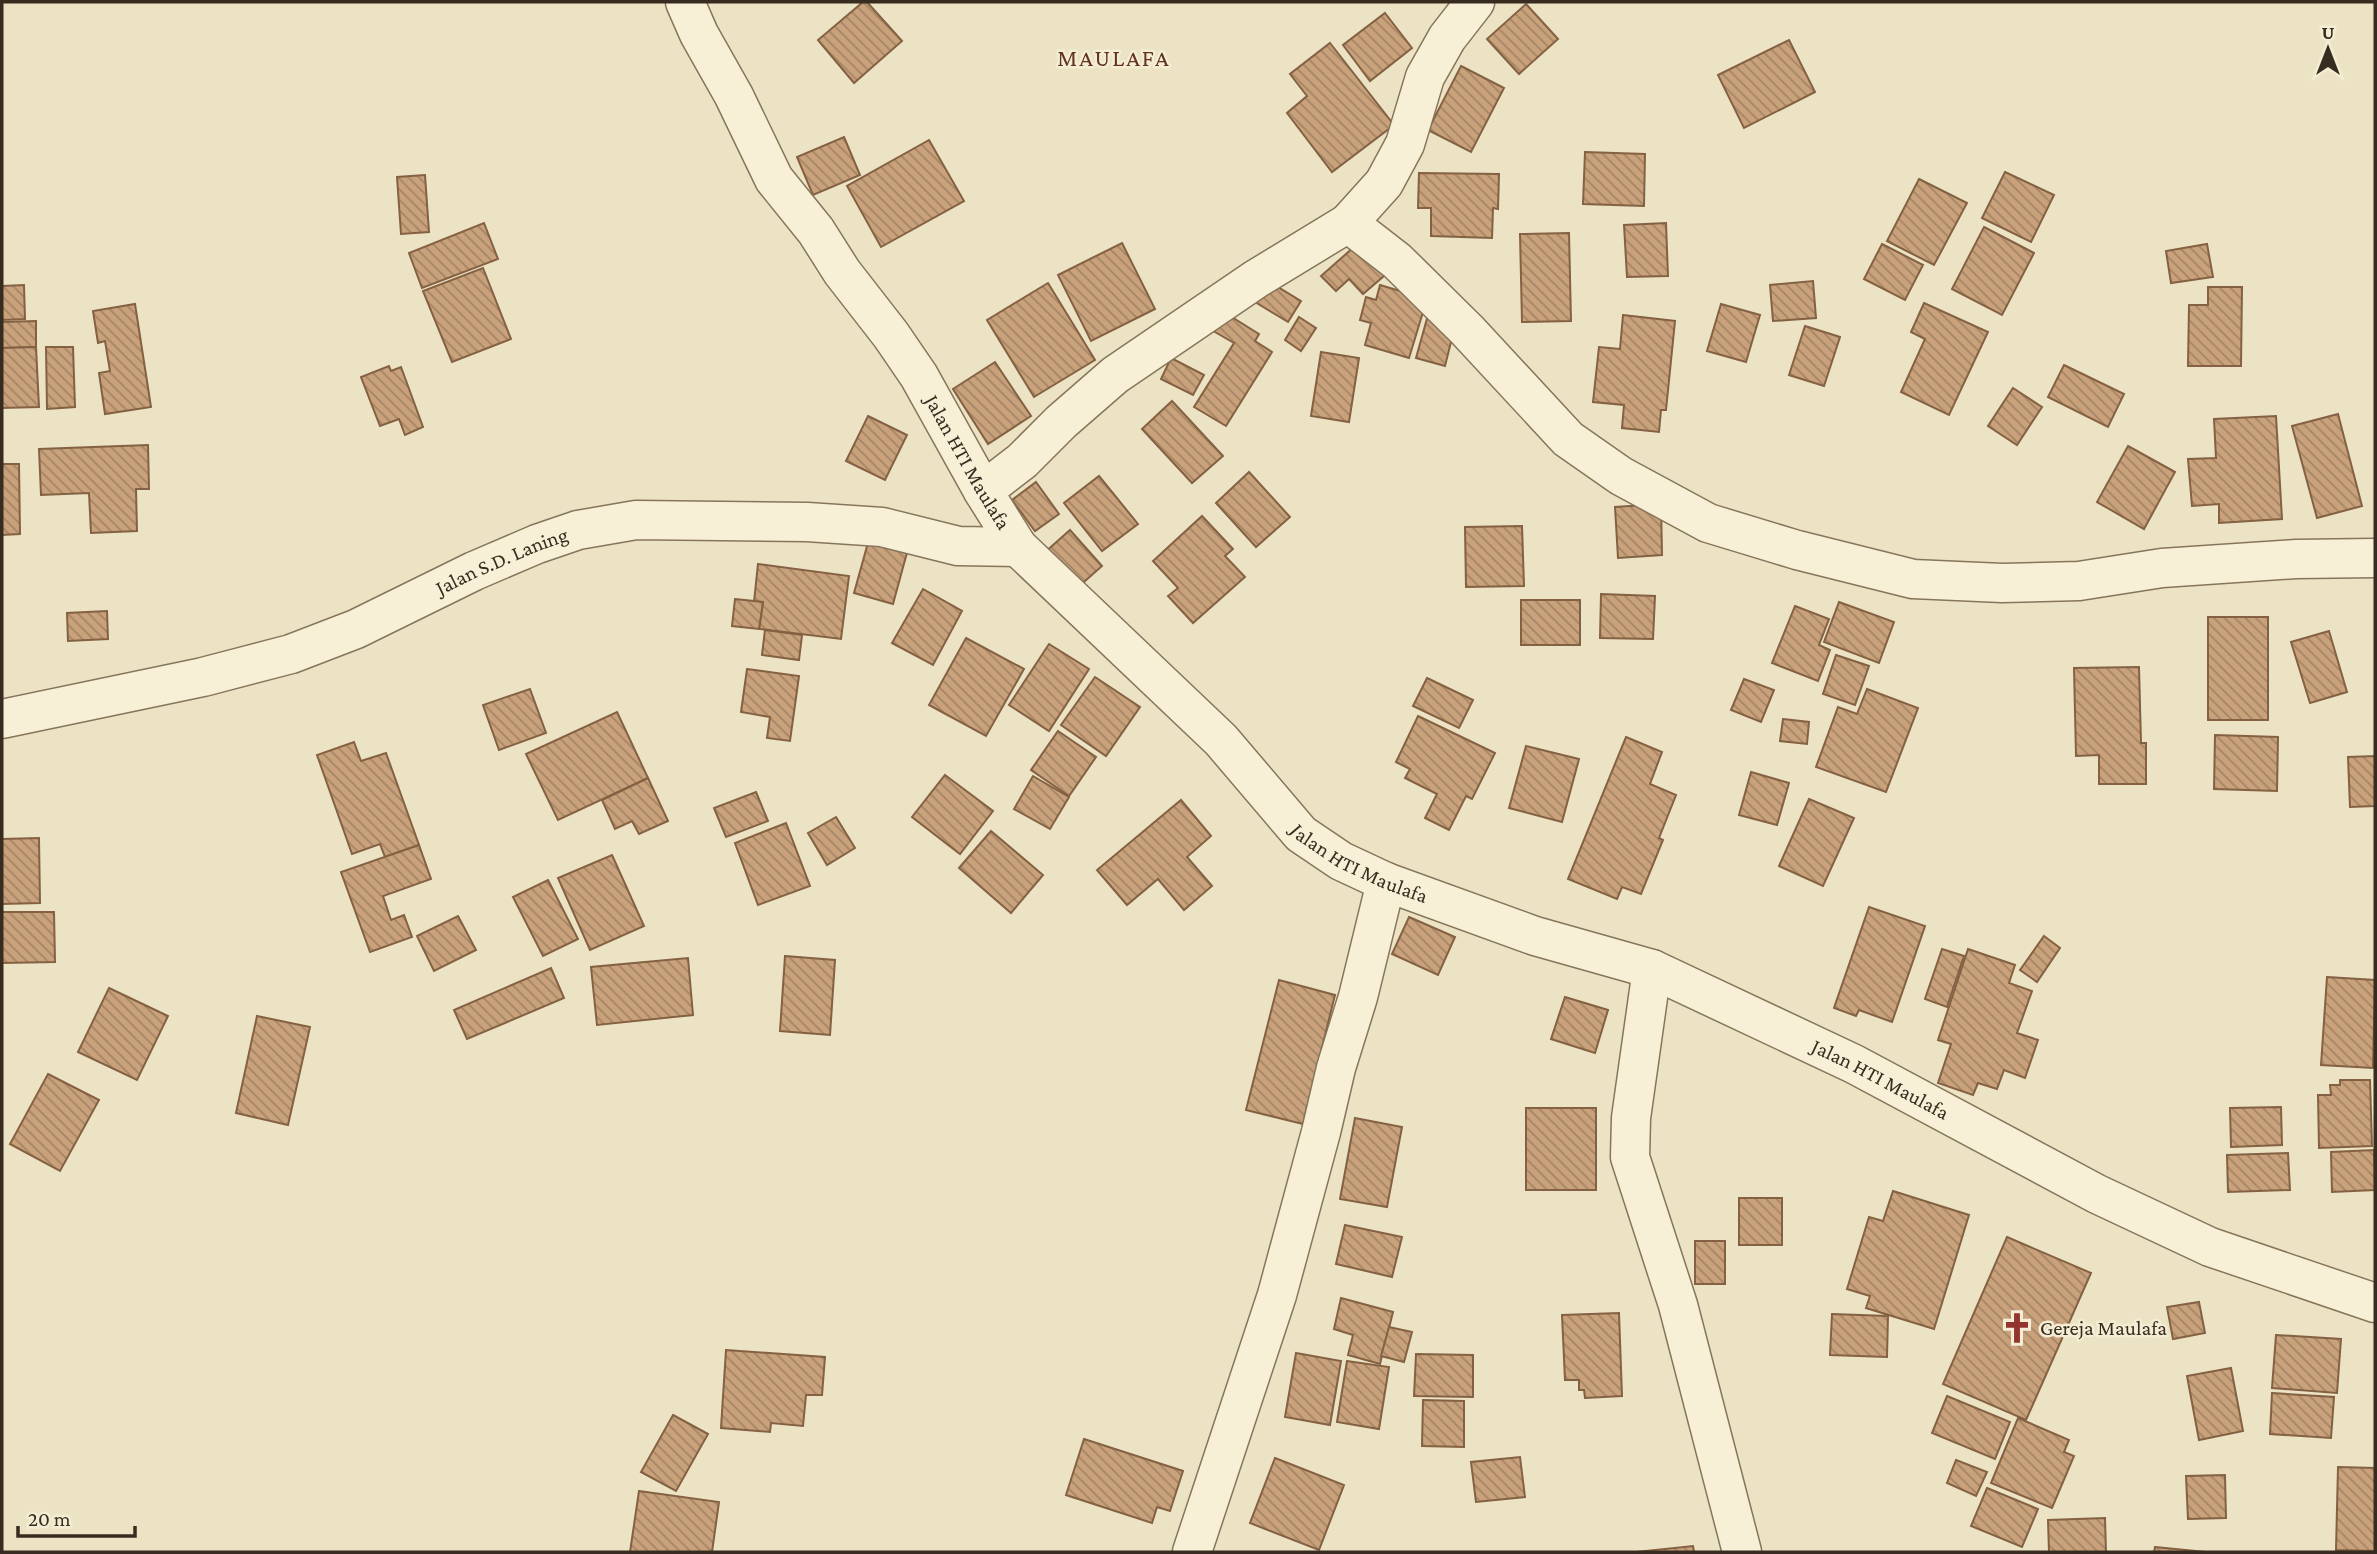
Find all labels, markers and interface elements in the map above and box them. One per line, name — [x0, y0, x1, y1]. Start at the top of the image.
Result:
north arrow — [2293, 14, 2363, 84]
text: U — [2321, 22, 2335, 43]
district label: MAULAFA — [1057, 44, 1171, 71]
street label: Jalan HTI Maulafa — [919, 389, 1016, 534]
street label: Jalan S.D. Laning — [430, 522, 571, 601]
street label: Jalan HTI Maulafa — [1284, 817, 1431, 908]
street label: Jalan HTI Maulafa — [1806, 1033, 1954, 1125]
church icon: Gereja Maulafa — [2000, 1311, 2034, 1345]
place label: Gereja Maulafa — [2040, 1316, 2167, 1340]
scale bar — [18, 1494, 135, 1538]
text: 20 m — [28, 1507, 71, 1531]

